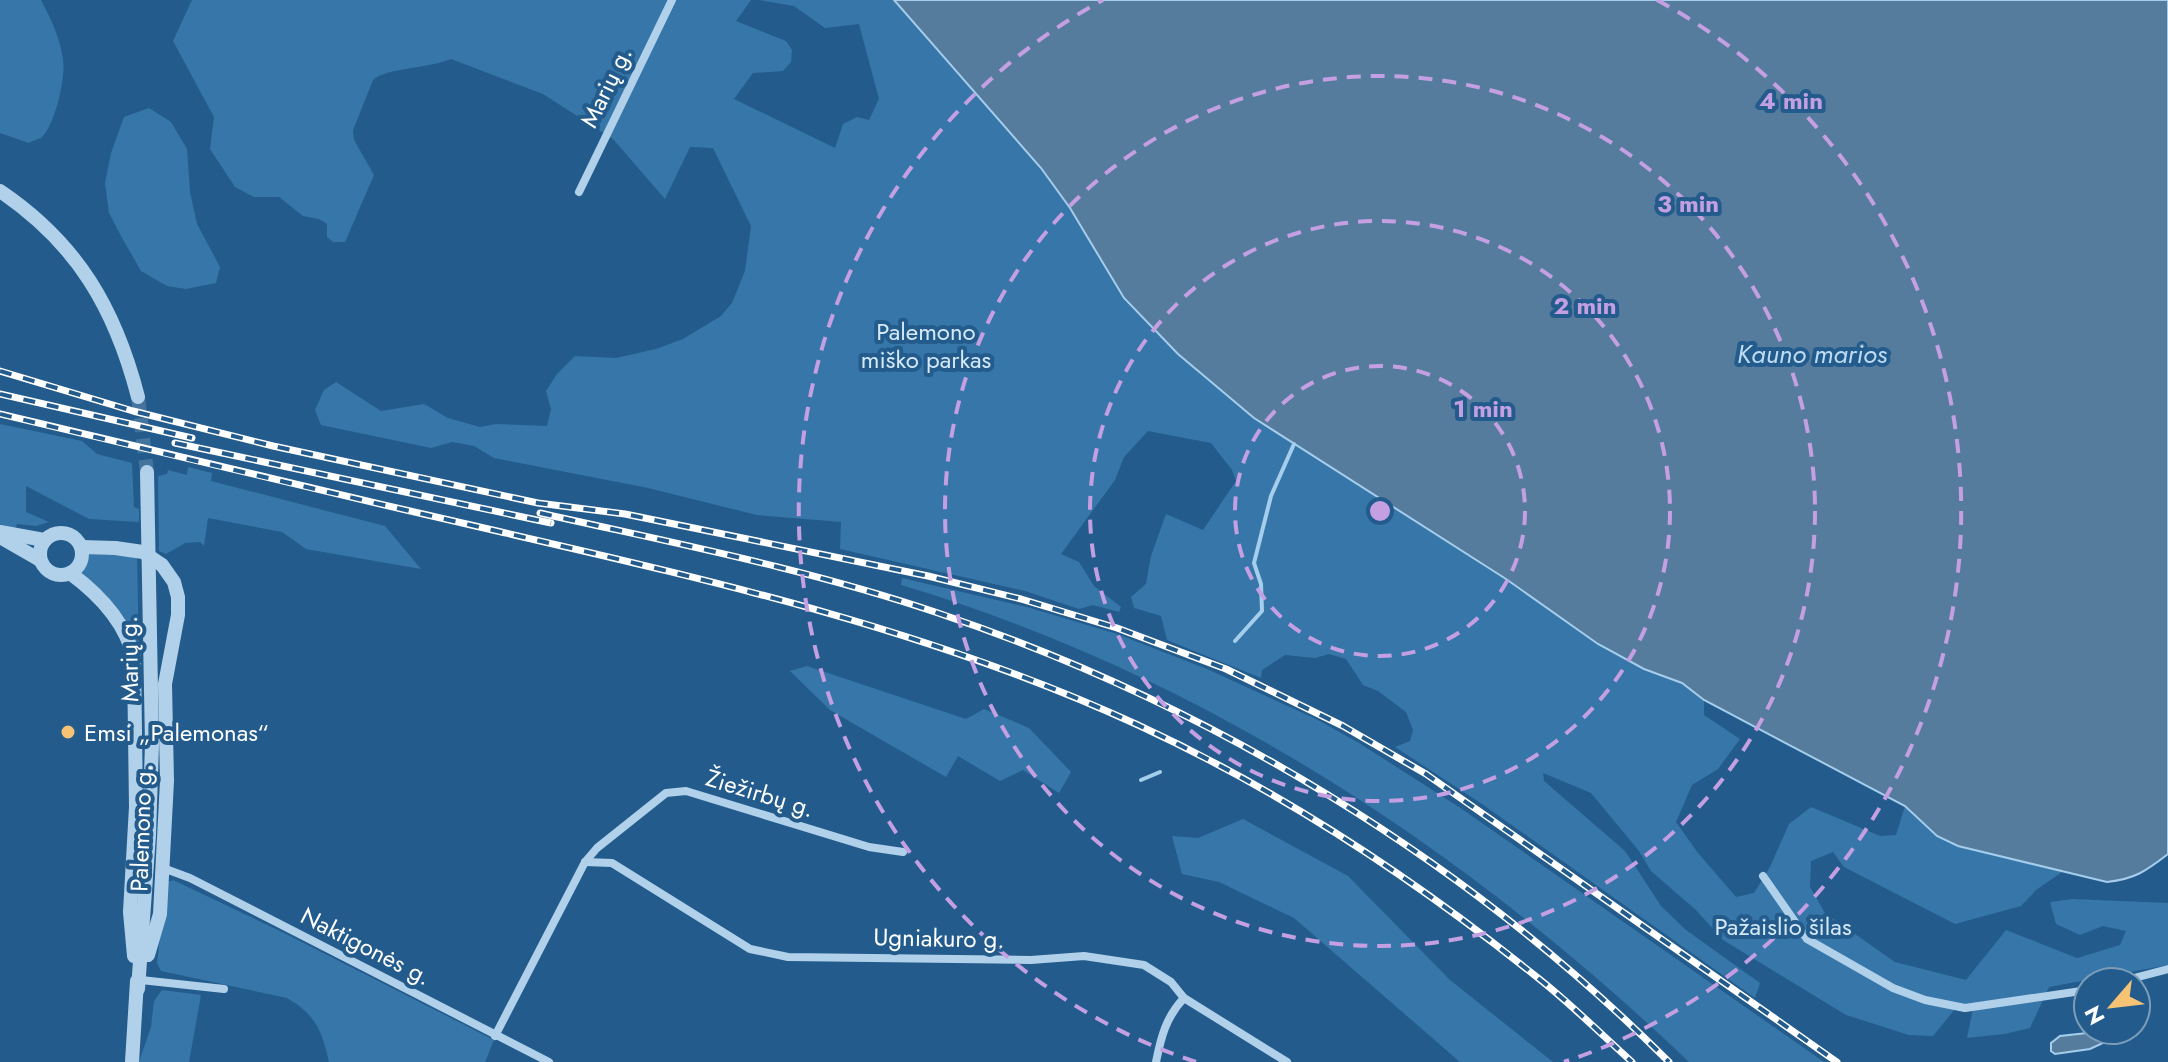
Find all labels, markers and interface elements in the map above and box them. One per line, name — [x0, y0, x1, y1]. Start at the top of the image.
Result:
street label: Marių g. — [571, 41, 641, 133]
text: 4 min — [1759, 83, 1823, 118]
text: 3 min — [1657, 186, 1719, 221]
text: 2 min — [1553, 288, 1617, 323]
park label: Palemono miško parkas — [861, 314, 991, 377]
water label: Kauno marios — [1737, 335, 1888, 373]
text: 1 min — [1453, 391, 1513, 426]
centre of rings — [1366, 497, 1394, 525]
street label: Marių g. — [111, 616, 147, 702]
place label: Emsi „Palemonas“ — [84, 715, 269, 750]
marker: Emsi „Palemonas“ — [59, 723, 77, 741]
street label: Žiežirbų g. — [702, 760, 818, 826]
street label: Palemono g. — [121, 764, 161, 892]
street label: Naktigonės g. — [295, 898, 437, 994]
park label: Pažaislio šilas — [1714, 909, 1852, 944]
street label: Ugniakuro g. — [873, 919, 1005, 957]
north arrow — [2072, 966, 2152, 1046]
text: N — [2076, 1000, 2113, 1031]

